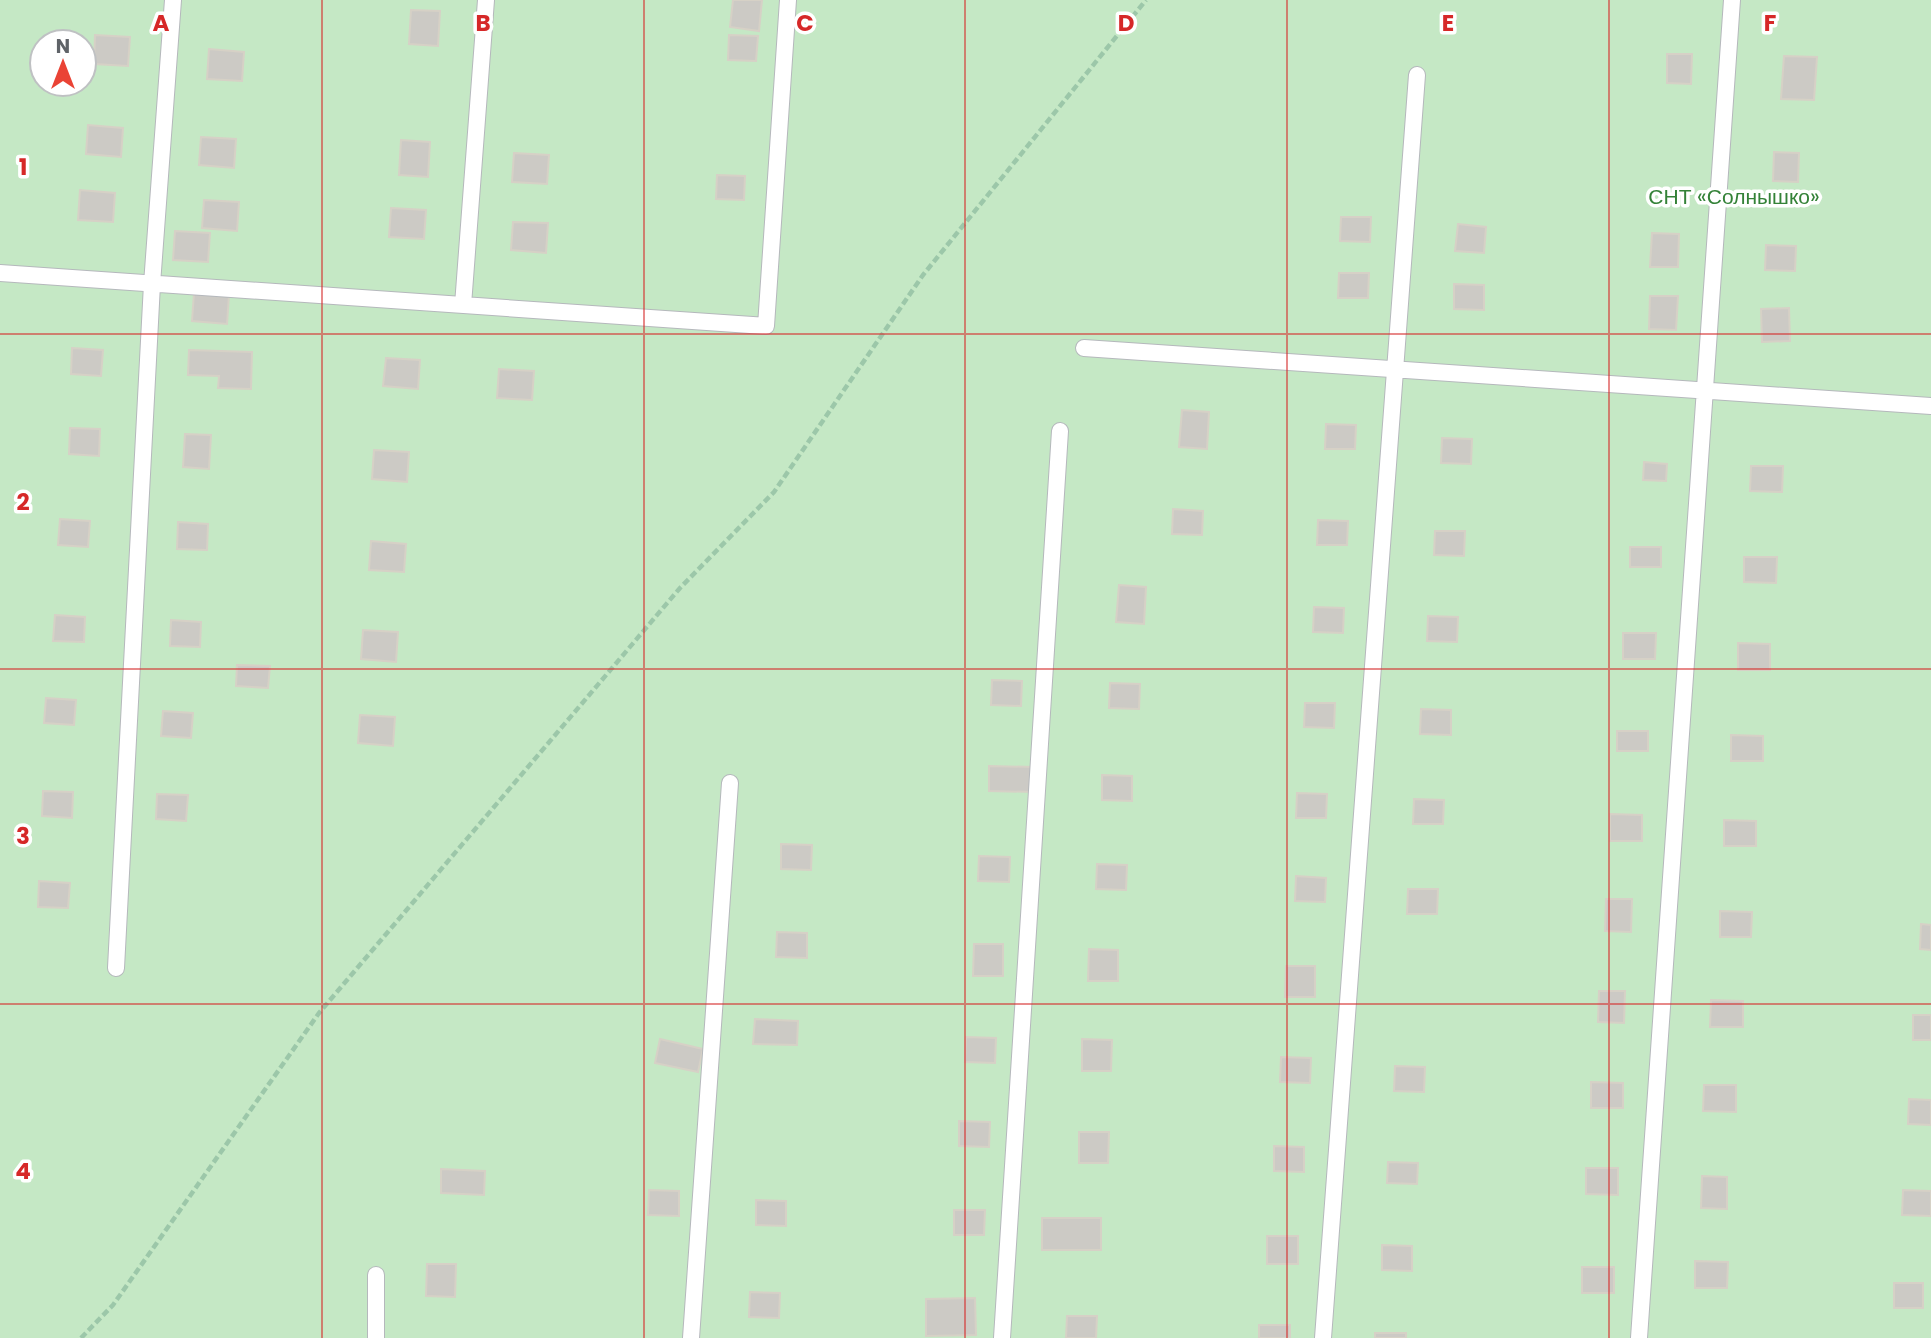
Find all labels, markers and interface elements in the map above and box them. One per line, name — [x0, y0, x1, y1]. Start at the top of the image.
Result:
text: A — [153, 7, 170, 39]
text: B — [475, 7, 491, 39]
text: C — [796, 7, 814, 39]
text: D — [1118, 7, 1134, 39]
text: E — [1442, 7, 1454, 39]
text: F — [1764, 7, 1776, 39]
north arrow — [28, 28, 98, 98]
text: N — [56, 33, 70, 60]
text: 1 — [19, 151, 27, 183]
park label: СНТ «Солнышко» — [1648, 182, 1820, 211]
text: 2 — [16, 486, 30, 518]
text: 3 — [16, 820, 30, 852]
text: 4 — [15, 1155, 31, 1187]

